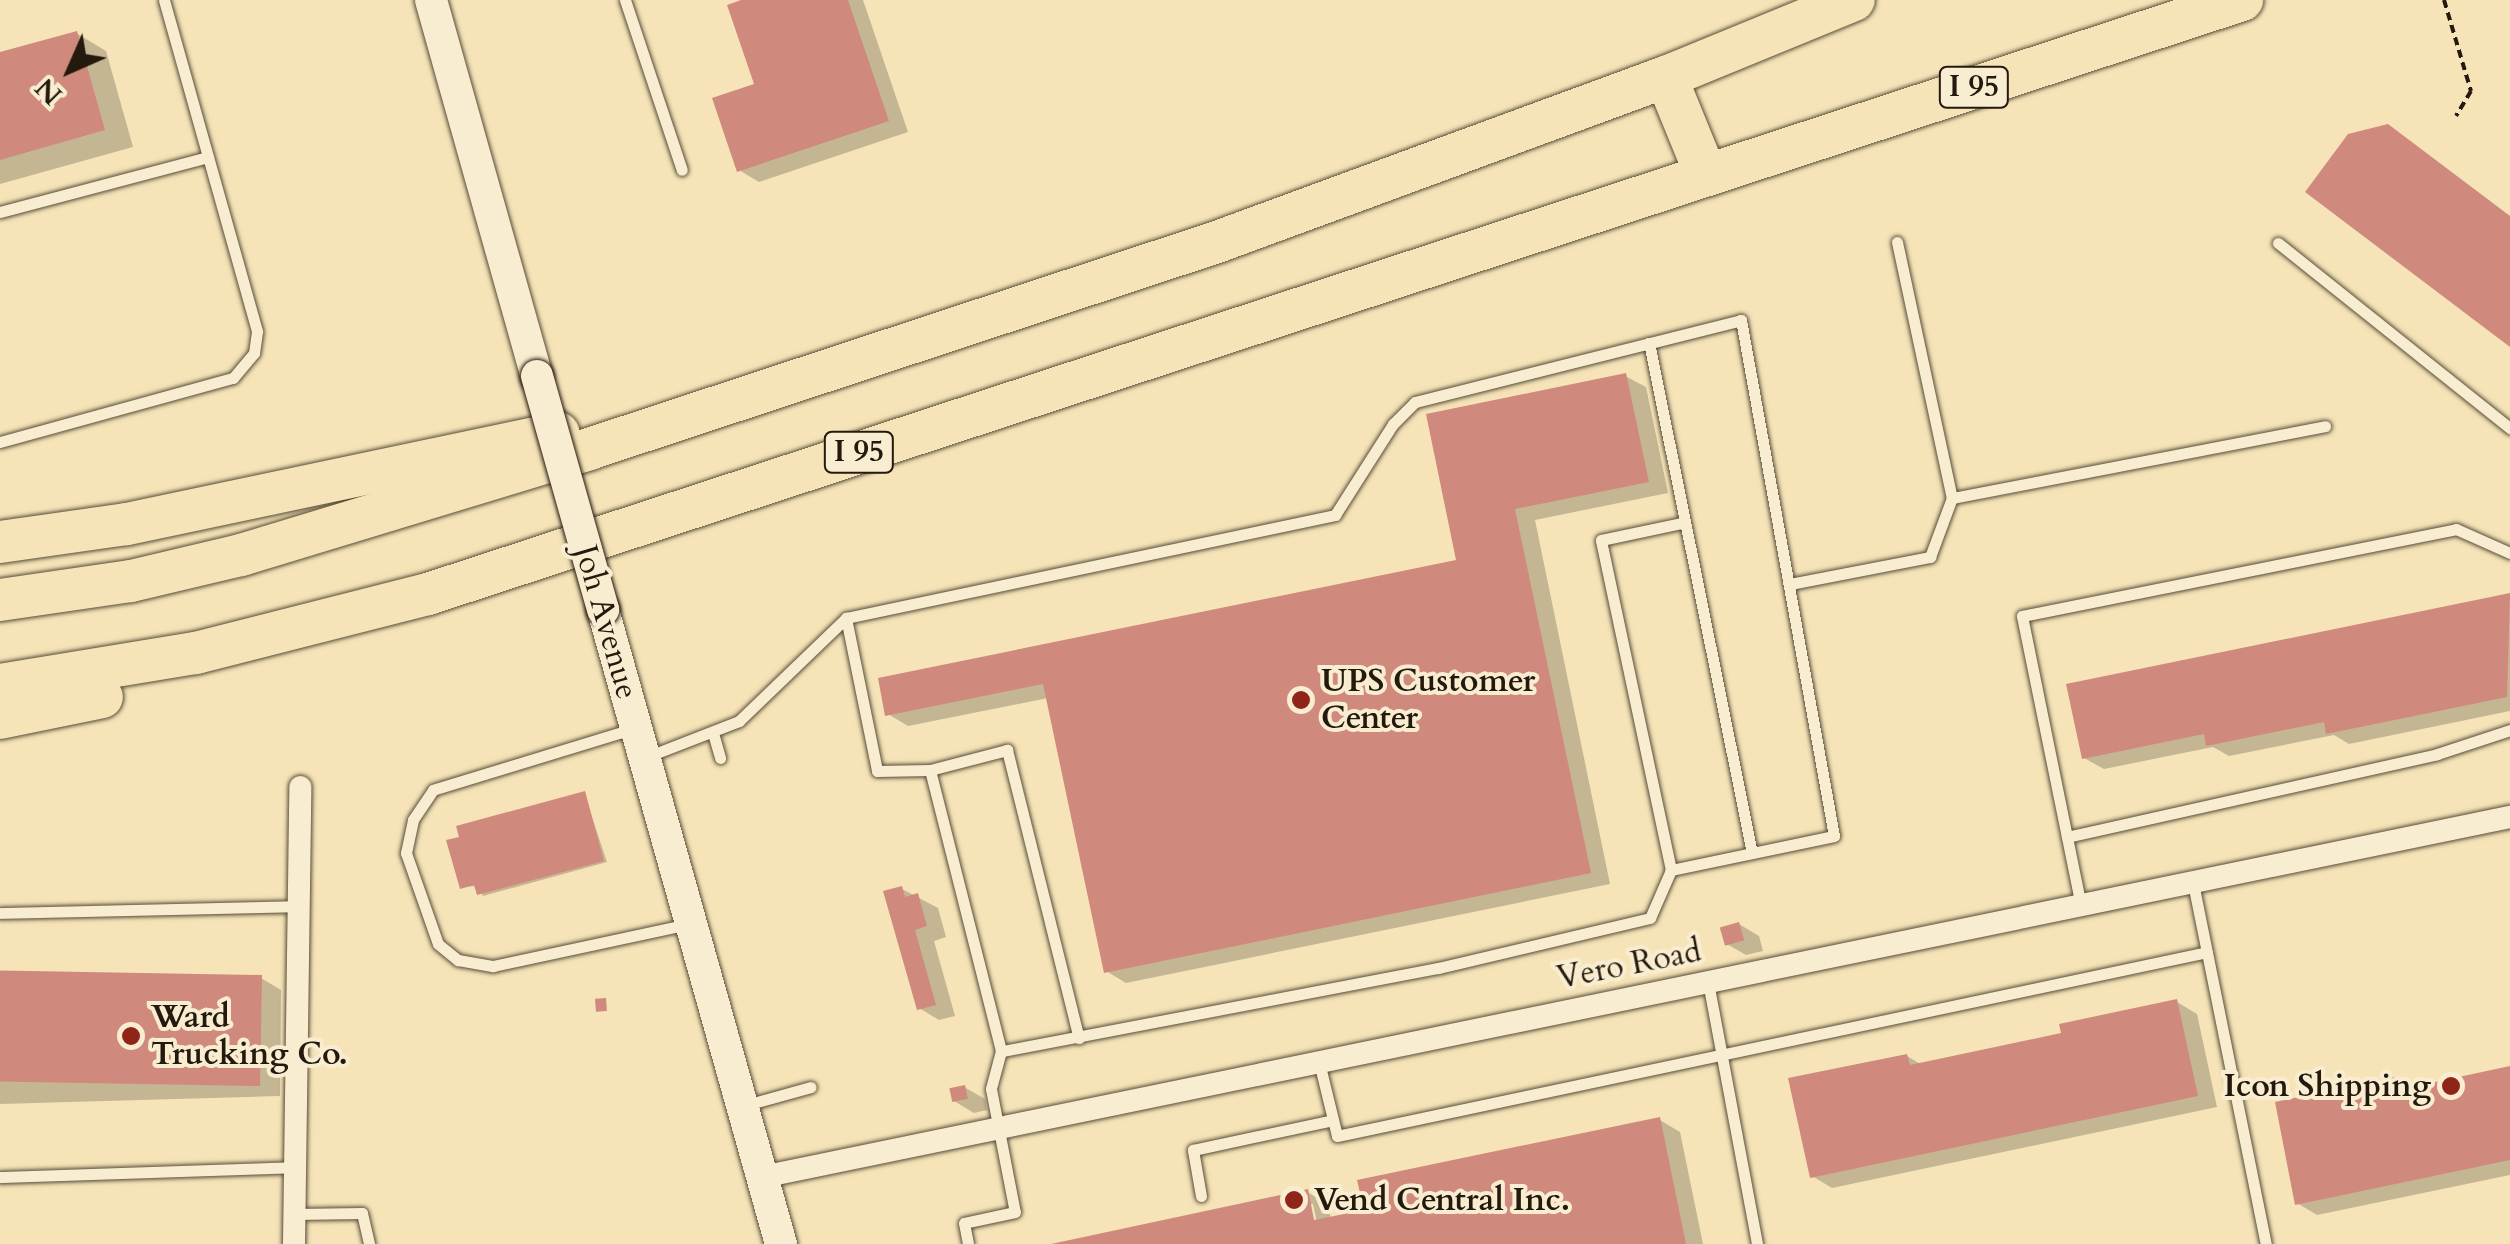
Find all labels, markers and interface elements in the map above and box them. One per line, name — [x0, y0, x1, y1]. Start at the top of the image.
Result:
north arrow — [20, 20, 120, 120]
road number: I 95 — [1936, 62, 2012, 112]
text: N — [27, 69, 71, 113]
road number: I 95 — [822, 427, 896, 477]
street label: Joh Avenue — [566, 541, 646, 703]
place label: UPS Customer Center — [1321, 663, 1535, 738]
marker: UPS Customer Center — [1290, 689, 1312, 711]
street label: Vero Road — [1554, 932, 1704, 998]
place label: Ward Trucking Co. — [151, 999, 348, 1074]
marker: Ward Trucking Co. — [120, 1025, 142, 1047]
place label: Icon Shipping — [2223, 1067, 2431, 1105]
marker: Icon Shipping — [2440, 1075, 2462, 1097]
place label: Vend Central Inc. — [1314, 1181, 1570, 1219]
marker: Vend Central Inc. — [1283, 1189, 1305, 1211]

